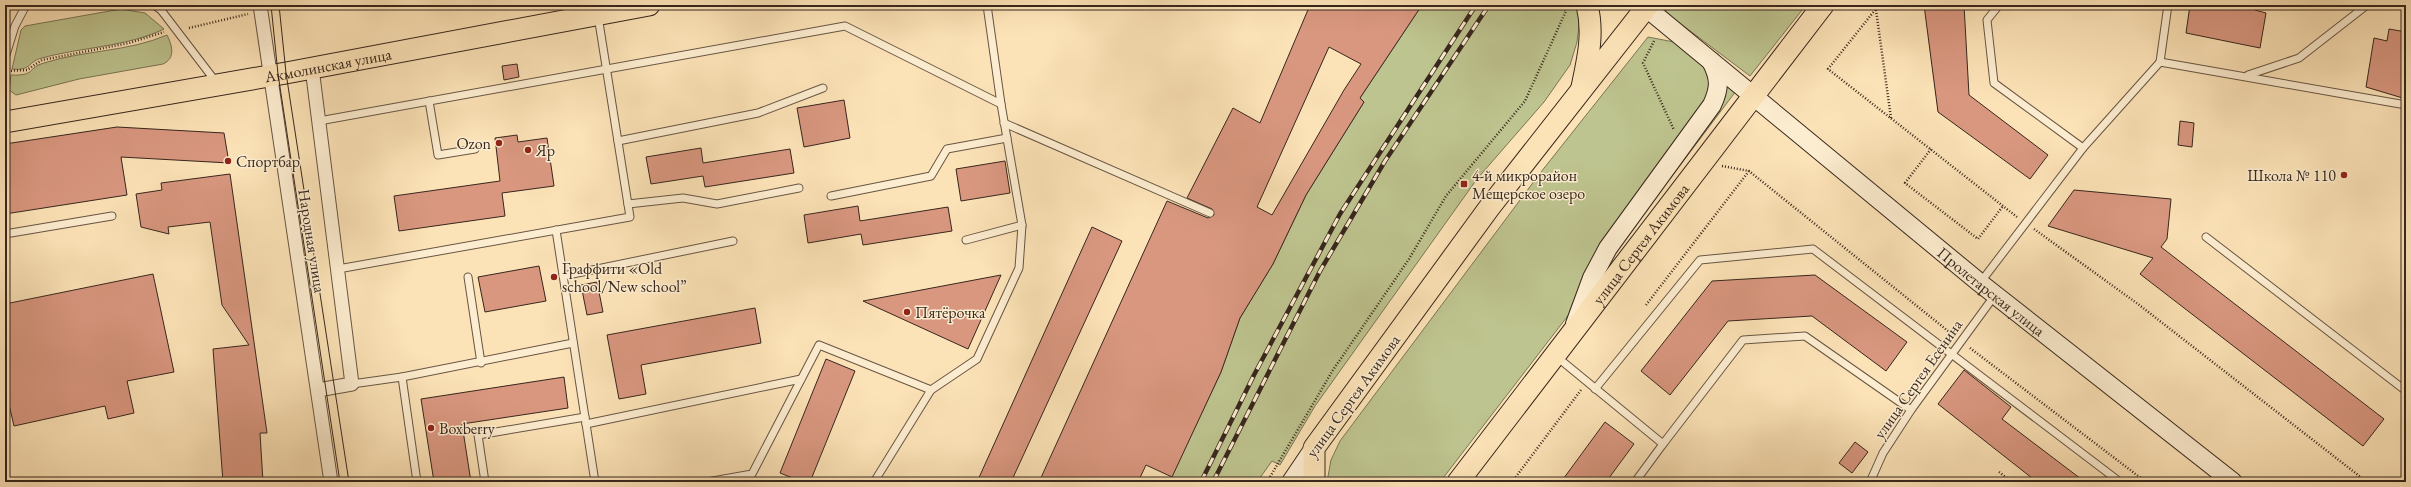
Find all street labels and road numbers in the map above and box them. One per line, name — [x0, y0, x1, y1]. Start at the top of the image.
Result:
street label: Акмолинская улица — [262, 43, 394, 87]
street label: улица Сергея Акимова — [1587, 178, 1694, 309]
street label: Народная улица — [293, 188, 331, 295]
street label: Пролетарская улица — [1933, 242, 2050, 341]
street label: улица Сергея Есенина — [1869, 315, 1967, 443]
street label: улица Сергея Акимова — [1301, 330, 1405, 462]

